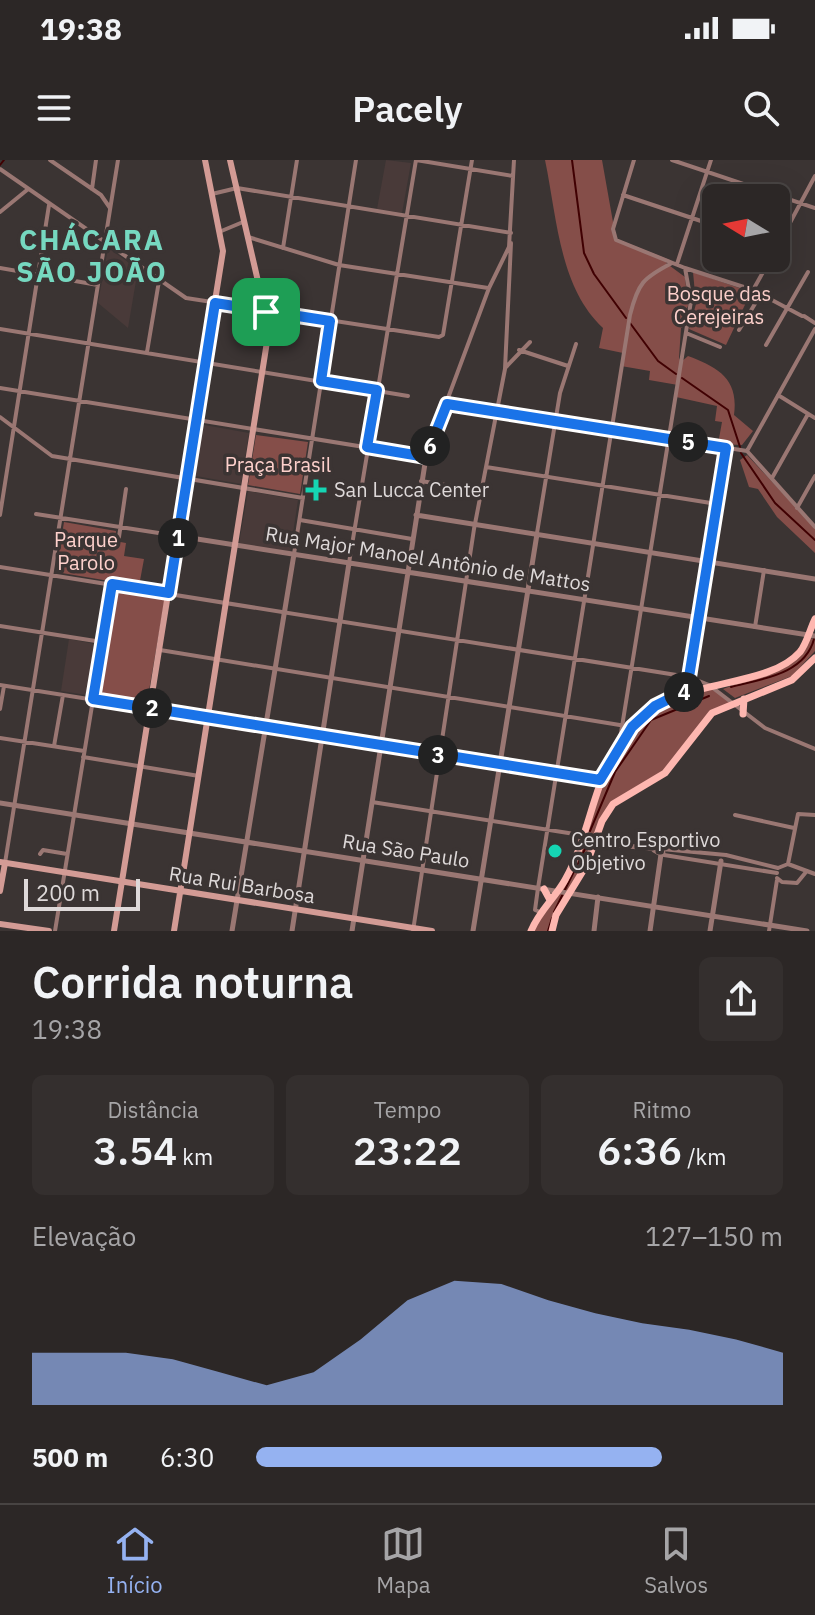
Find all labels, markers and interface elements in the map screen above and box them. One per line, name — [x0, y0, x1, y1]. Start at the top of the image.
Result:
text: 19:38 — [40, 9, 122, 48]
text: Pacely — [352, 85, 463, 132]
icon: menu — [32, 86, 76, 130]
icon: search — [739, 86, 783, 130]
north arrow — [702, 184, 790, 272]
map controls — [702, 184, 790, 272]
district label: CHÁCARA SÃO JOÃO — [16, 221, 168, 290]
pin — [232, 278, 300, 346]
park label: Bosque das Cerejeiras — [667, 280, 771, 330]
icon: arrive — [244, 290, 288, 334]
pin: 5 — [668, 422, 708, 462]
pin: 6 — [410, 426, 450, 466]
text: 5 — [681, 427, 695, 456]
text: 6 — [423, 431, 437, 460]
park label: Praça Brasil — [225, 451, 331, 478]
place label: San Lucca Center — [334, 476, 489, 503]
marker: San Lucca Center — [305, 479, 327, 501]
pin: 1 — [158, 518, 198, 558]
street label: Rua Major Manoel Antônio de Mattos — [264, 519, 593, 598]
text: 1 — [171, 523, 185, 552]
park label: Parque Parolo — [54, 526, 118, 576]
pin: 4 — [664, 672, 704, 712]
text: 4 — [677, 677, 691, 706]
pin: 2 — [132, 688, 172, 728]
text: 2 — [145, 693, 159, 722]
pin: 3 — [418, 735, 458, 775]
text: 3 — [431, 740, 445, 769]
place label: Centro Esportivo Objetivo — [571, 826, 720, 876]
street label: Rua São Paulo — [341, 827, 472, 874]
marker: Centro Esportivo Objetivo — [546, 842, 564, 860]
street label: Rua Rui Barbosa — [167, 860, 317, 909]
scale bar — [24, 875, 140, 911]
text: 200 m — [36, 878, 100, 907]
text: Corrida noturna — [32, 953, 354, 1010]
button: share — [699, 957, 783, 1041]
text: 19:38 — [32, 1012, 102, 1046]
text: Distância — [108, 1095, 199, 1124]
text: Tempo — [374, 1095, 441, 1124]
text: Ritmo — [632, 1095, 691, 1124]
text: 3.54 — [93, 1124, 177, 1176]
text: 23:22 — [353, 1124, 462, 1176]
text: 6:36 — [597, 1124, 682, 1176]
text: km — [177, 1142, 213, 1171]
text: /km — [682, 1142, 726, 1171]
text: Elevação — [32, 1219, 136, 1253]
text: 127–150 m — [645, 1219, 783, 1253]
text: 500 m — [32, 1440, 108, 1474]
text: 6:30 — [160, 1440, 214, 1474]
tab: Início — [107, 1522, 163, 1599]
tab: Mapa — [376, 1522, 430, 1599]
tab: Salvos — [644, 1522, 708, 1599]

